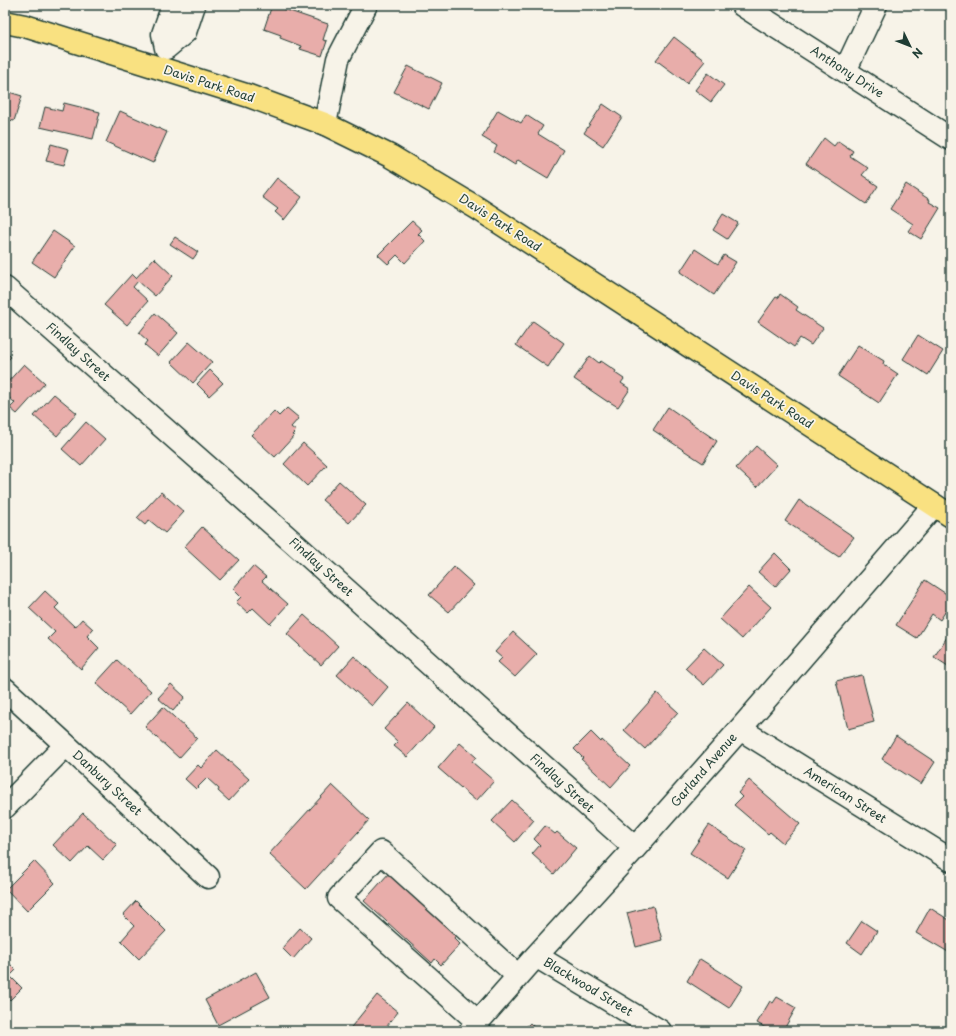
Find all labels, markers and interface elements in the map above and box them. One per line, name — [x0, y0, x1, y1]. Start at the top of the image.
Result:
north arrow — [890, 26, 930, 66]
street label: Anthony Drive — [807, 41, 888, 102]
text: N — [908, 44, 927, 62]
street label: Davis Park Road — [161, 60, 257, 106]
street label: Davis Park Road — [456, 189, 545, 256]
street label: Findlay Street — [43, 317, 115, 385]
street label: Davis Park Road — [728, 366, 817, 433]
street label: Findlay Street — [286, 532, 358, 600]
street label: Garland Avenue — [666, 728, 741, 810]
street label: Danbury Street — [69, 745, 147, 819]
street label: Findlay Street — [527, 748, 599, 816]
street label: American Street — [801, 762, 891, 827]
street label: Blackwood Street — [540, 952, 637, 1020]

